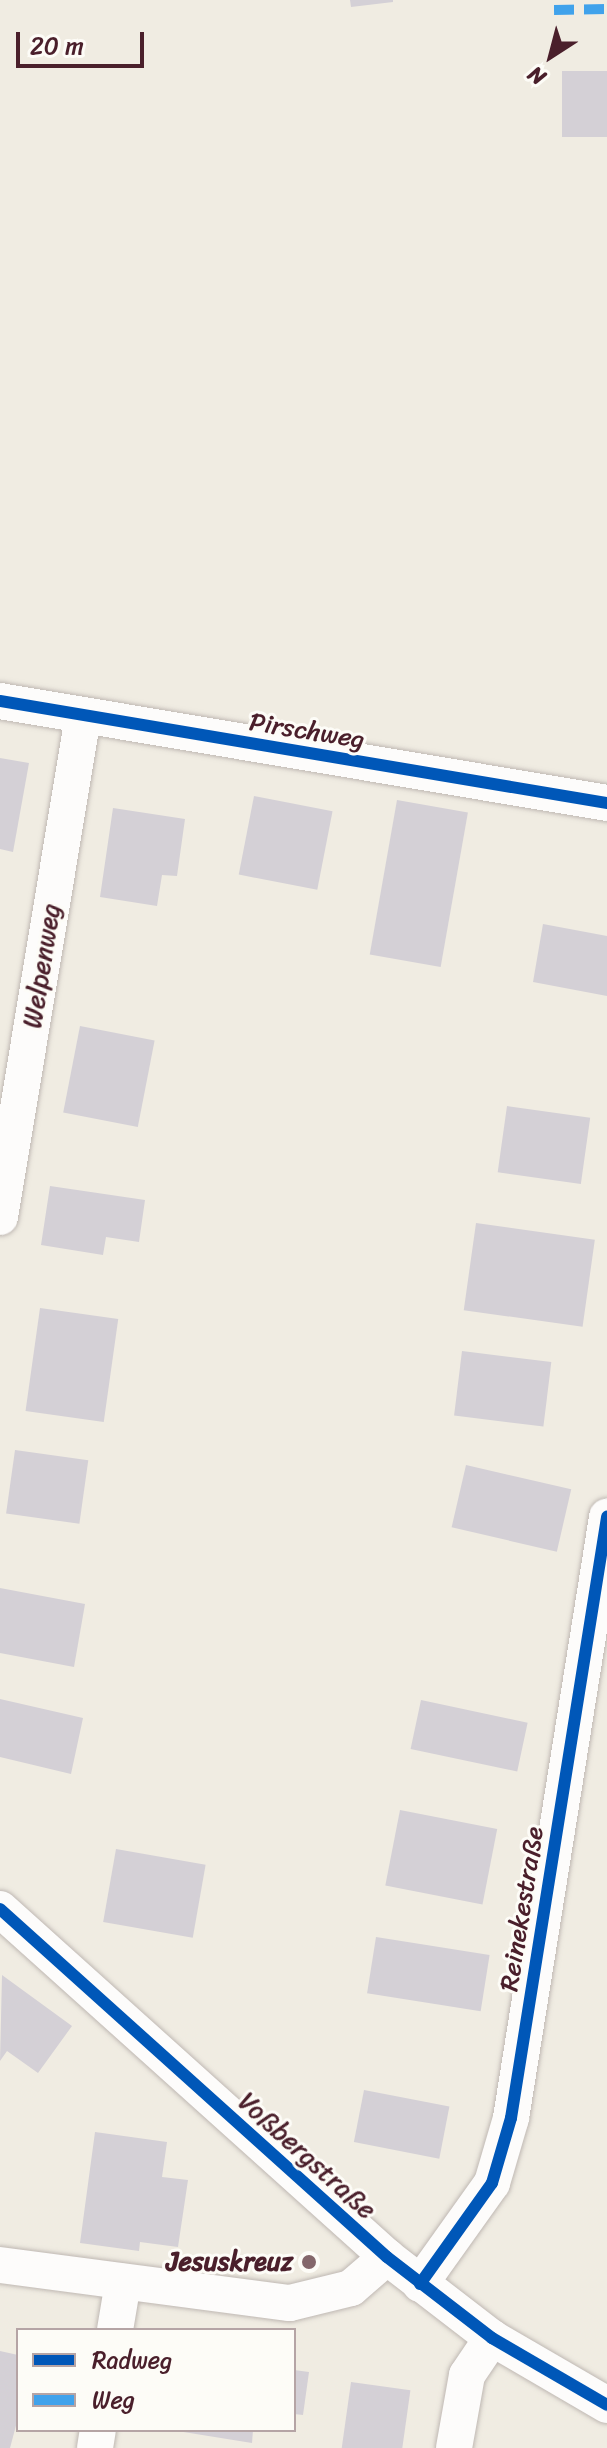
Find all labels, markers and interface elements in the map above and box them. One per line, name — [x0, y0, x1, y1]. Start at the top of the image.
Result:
scale bar — [20, 16, 148, 66]
north arrow — [511, 16, 591, 96]
text: 20 m — [30, 25, 84, 67]
text: N — [519, 56, 554, 96]
street label: Pirschweg — [247, 706, 367, 756]
street label: Welpenweg — [17, 902, 67, 1030]
street label: Reinekestraße — [494, 1824, 550, 1994]
street label: Voßbergstraße — [232, 2086, 382, 2226]
place label: Jesuskreuz — [166, 2246, 293, 2278]
marker: Jesuskreuz — [300, 2253, 318, 2271]
legend — [16, 2328, 296, 2432]
text: Radweg — [92, 2339, 172, 2381]
text: Weg — [92, 2379, 135, 2421]

